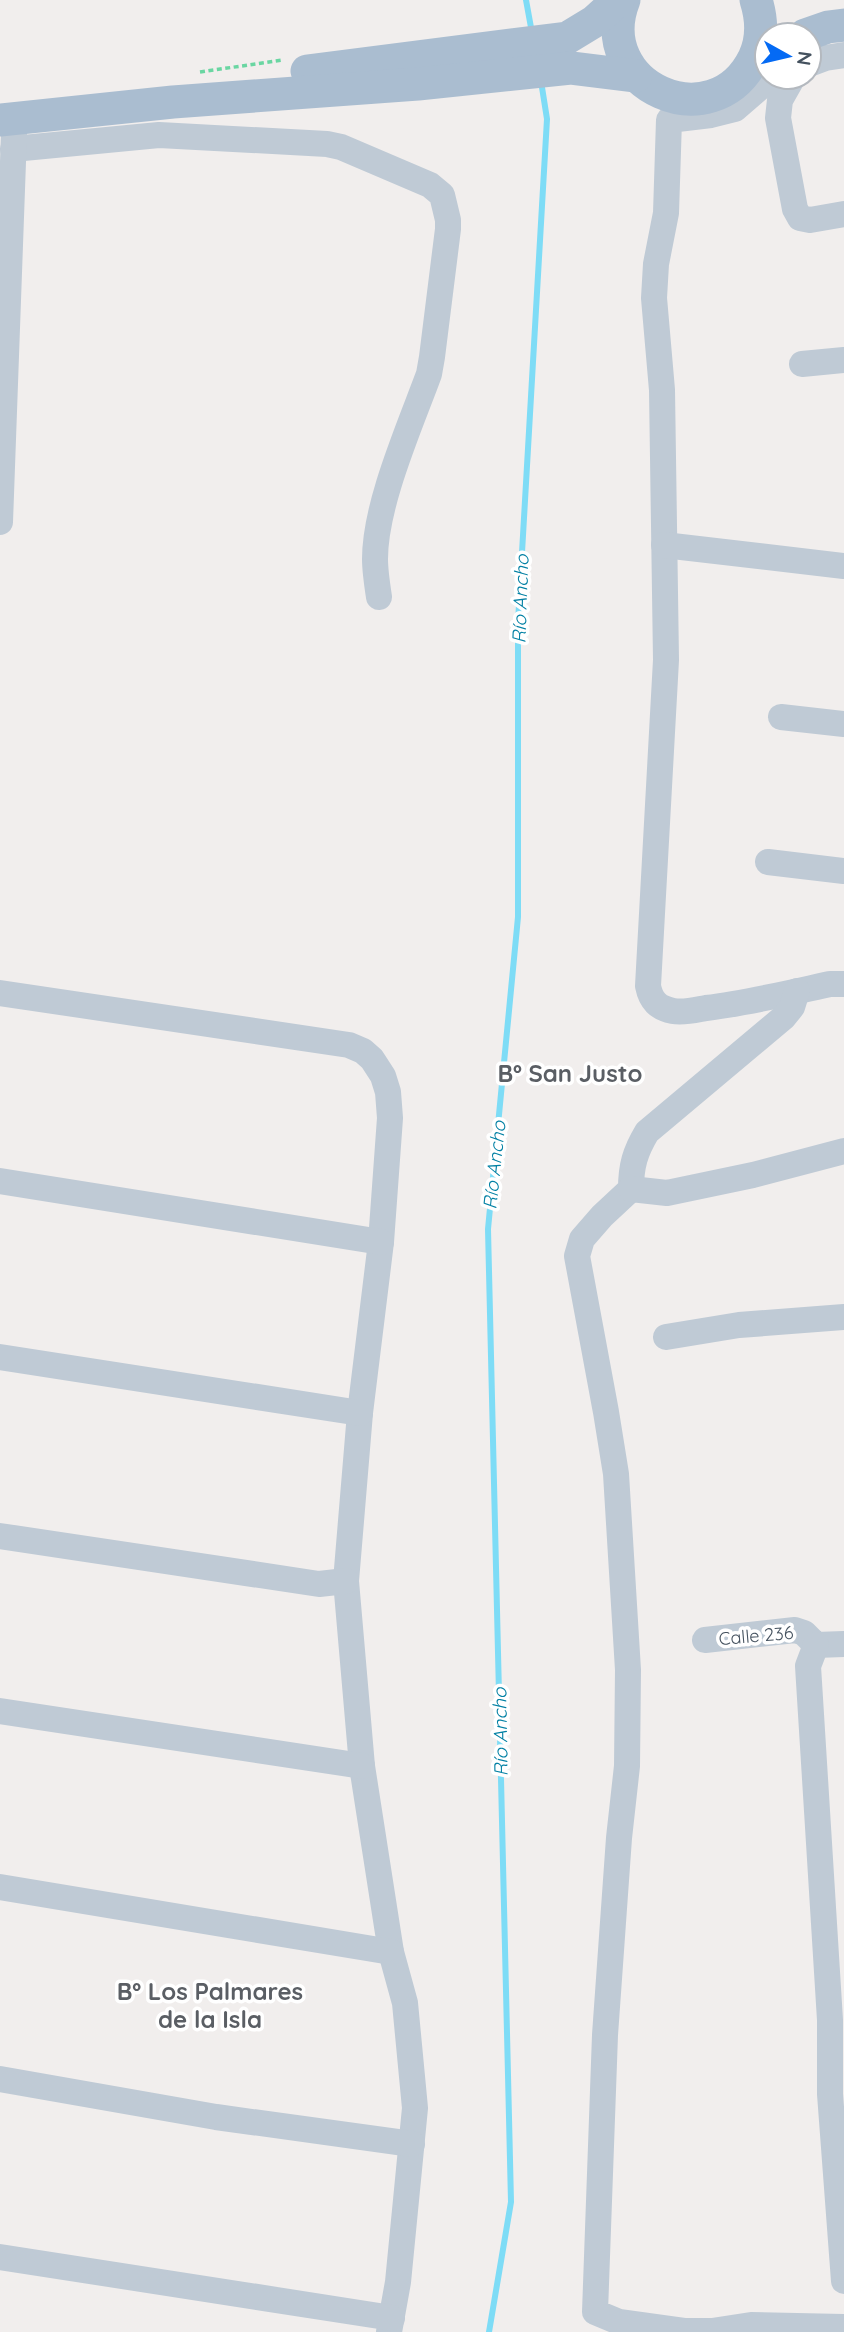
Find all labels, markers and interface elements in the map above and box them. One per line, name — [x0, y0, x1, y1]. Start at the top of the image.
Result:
north arrow — [753, 21, 823, 91]
text: N — [792, 50, 818, 67]
water label: Río Ancho — [506, 553, 534, 644]
district label: Bº San Justo — [498, 1058, 642, 1088]
water label: Río Ancho — [477, 1118, 511, 1210]
street label: Calle 236 — [718, 1621, 795, 1650]
water label: Río Ancho — [487, 1686, 513, 1777]
district label: Bº Los Palmares de la Isla — [117, 1976, 303, 2034]

